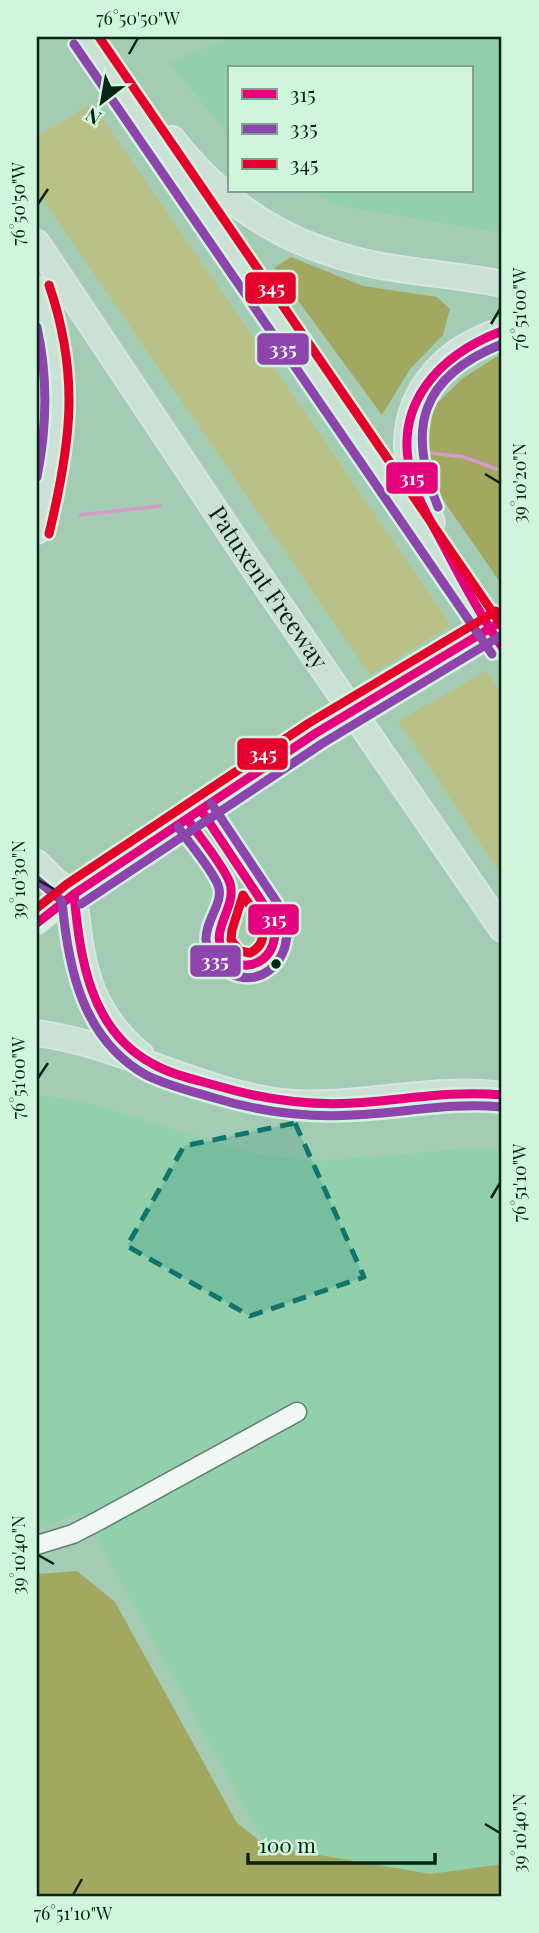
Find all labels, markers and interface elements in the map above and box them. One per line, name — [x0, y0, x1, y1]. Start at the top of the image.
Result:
text: 76°50'50"W — [96, 6, 180, 30]
north arrow — [66, 66, 136, 136]
legend — [228, 66, 472, 192]
text: 315 — [290, 79, 316, 107]
text: N — [80, 103, 105, 132]
text: 335 — [290, 113, 318, 141]
text: 345 — [290, 149, 319, 177]
text: 76°50'50"W — [6, 162, 30, 246]
text: 76°51'00"W — [507, 267, 531, 350]
line badge: 345 — [244, 271, 297, 305]
text: 345 — [257, 274, 285, 300]
line badge: 335 — [256, 332, 310, 366]
text: 335 — [269, 335, 297, 361]
text: 39°10'20"N — [507, 442, 531, 523]
line badge: 315 — [385, 461, 439, 495]
text: 315 — [399, 464, 425, 490]
street label: Patuxent Freeway — [203, 499, 337, 675]
line badge: 345 — [236, 737, 289, 771]
text: 345 — [249, 740, 277, 766]
text: 39°10'30"N — [6, 840, 30, 920]
line badge: 315 — [247, 903, 300, 936]
text: 315 — [261, 905, 287, 931]
line badge: 335 — [189, 944, 242, 978]
text: 335 — [201, 947, 229, 973]
unlabelled marker — [269, 957, 283, 971]
text: 76°51'00"W — [6, 1036, 30, 1119]
text: 76°51'10"W — [507, 1143, 531, 1222]
text: 39°10'40"N — [6, 1515, 30, 1595]
text: 39°10'40"N — [507, 1793, 531, 1873]
scale bar — [248, 1821, 436, 1865]
text: 100 m — [259, 1830, 316, 1858]
text: 76°51'10"W — [34, 1901, 113, 1925]

